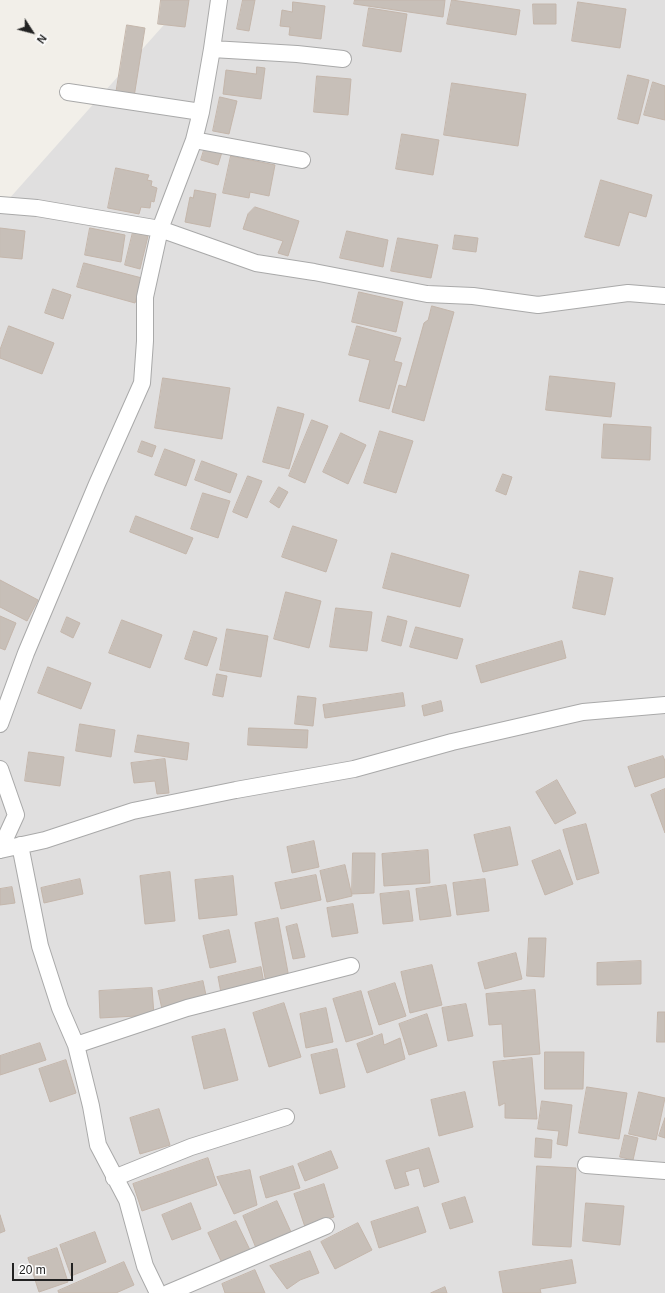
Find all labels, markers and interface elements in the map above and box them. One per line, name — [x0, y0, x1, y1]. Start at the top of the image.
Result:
north arrow — [12, 12, 52, 52]
text: N — [35, 32, 49, 46]
scale bar — [14, 1255, 75, 1281]
text: 20 m — [19, 1263, 46, 1277]

